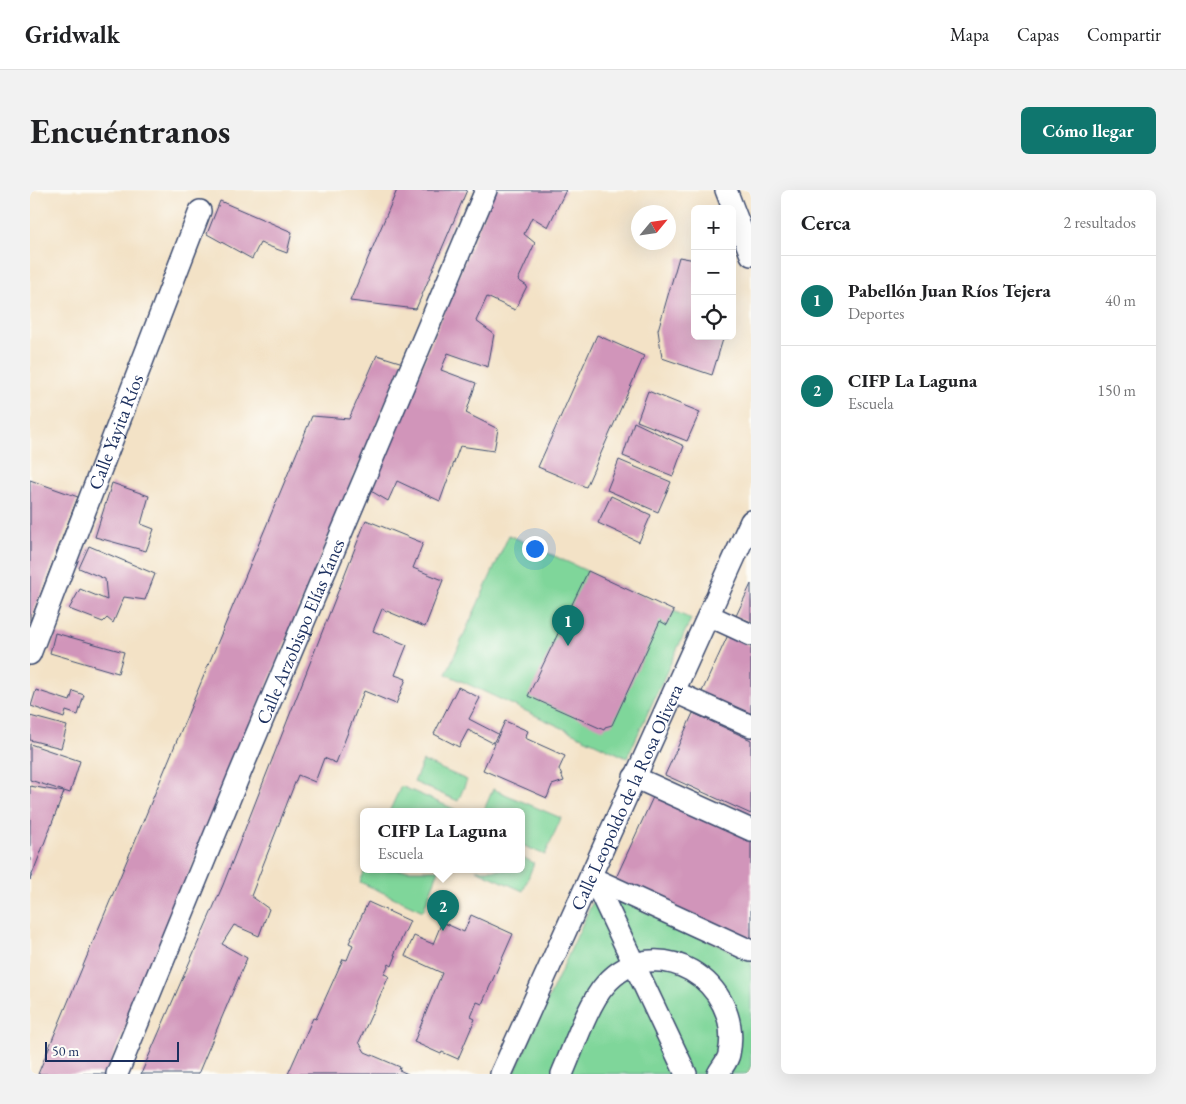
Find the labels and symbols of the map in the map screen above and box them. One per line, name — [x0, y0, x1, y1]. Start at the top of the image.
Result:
north arrow — [631, 205, 676, 250]
street label: Calle Yayita Ríos — [82, 371, 149, 493]
street label: Calle Arzobispo Elías Yanes — [250, 535, 351, 728]
your location — [522, 536, 548, 562]
pin: 1 — [552, 605, 584, 646]
street label: Calle Leopoldo de la Rosa Olivera — [565, 680, 689, 914]
pin: 2 — [427, 890, 459, 931]
scale bar — [45, 1039, 179, 1062]

